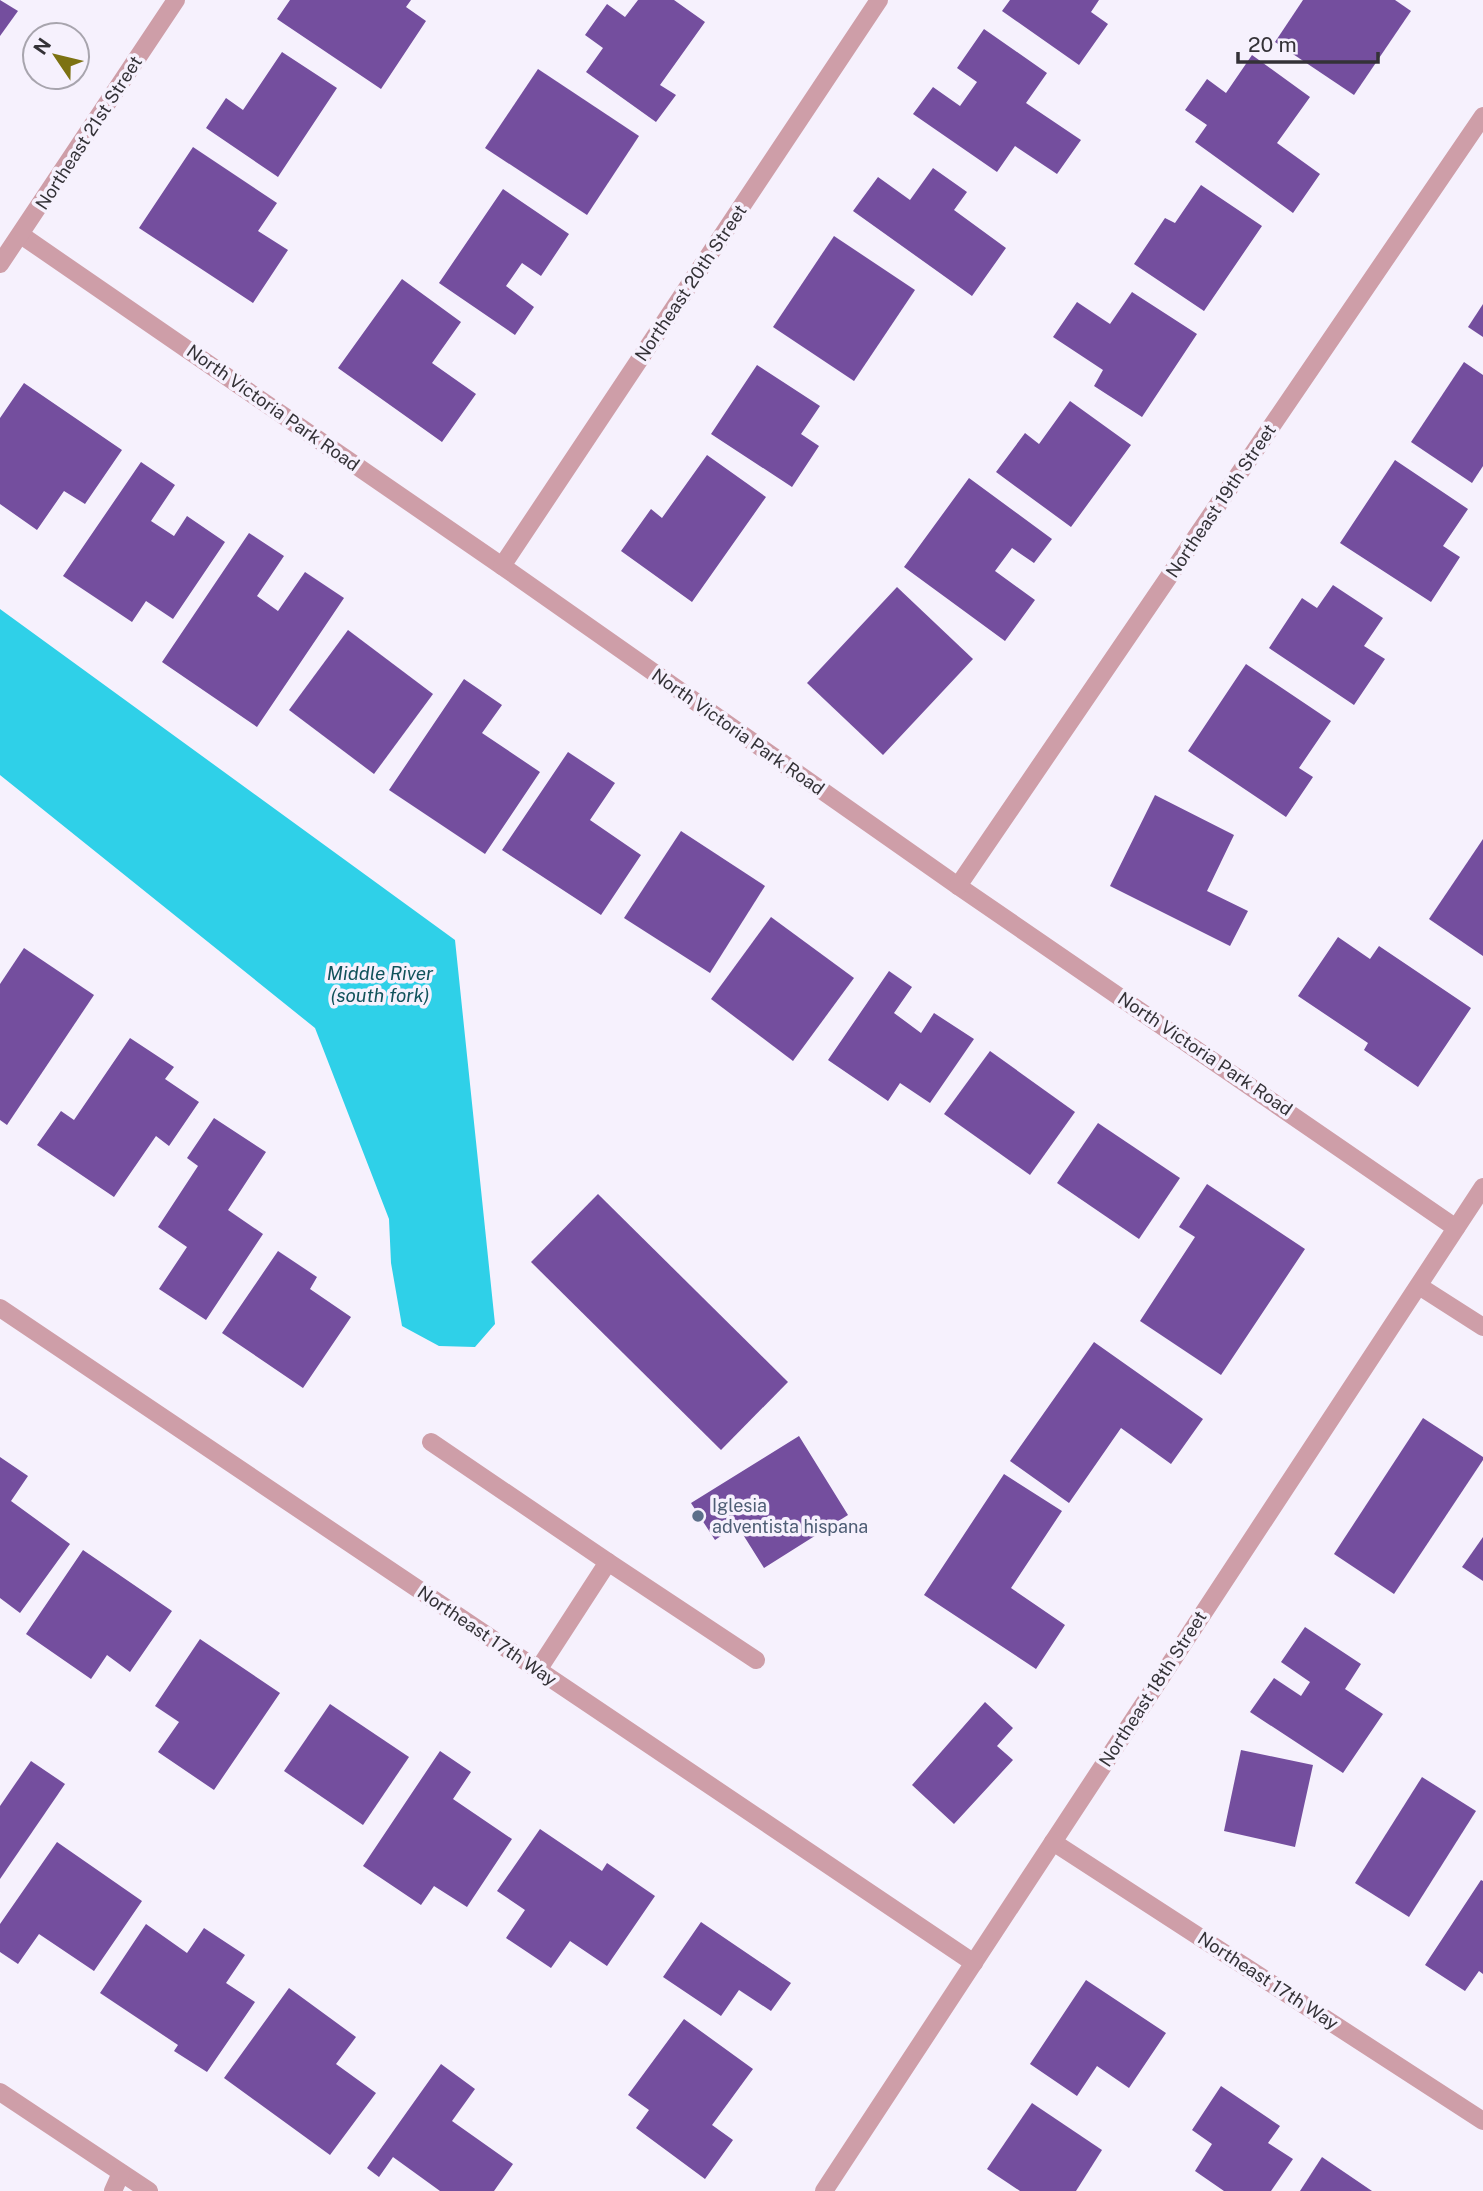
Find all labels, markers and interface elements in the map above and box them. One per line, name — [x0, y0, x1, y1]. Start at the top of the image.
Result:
north arrow — [21, 21, 91, 91]
scale bar — [1238, 21, 1378, 65]
text: 20 m — [1248, 32, 1297, 57]
text: N — [29, 34, 55, 59]
street label: Northeast 21st Street — [31, 52, 146, 213]
street label: Northeast 20th Street — [630, 201, 751, 365]
street label: North Victoria Park Road — [183, 340, 364, 475]
street label: Northeast 19th Street — [1161, 420, 1280, 582]
street label: North Victoria Park Road — [648, 664, 829, 799]
water label: Middle River (south fork) — [327, 962, 434, 1006]
street label: North Victoria Park Road — [1114, 987, 1296, 1120]
place label: Iglesia adventista hispana — [712, 1495, 868, 1537]
marker: Iglesia adventista hispana — [690, 1508, 706, 1524]
street label: Northeast 17th Way — [414, 1581, 561, 1690]
street label: Northeast 18th Street — [1094, 1607, 1211, 1770]
street label: Northeast 17th Way — [1194, 1927, 1343, 2034]

